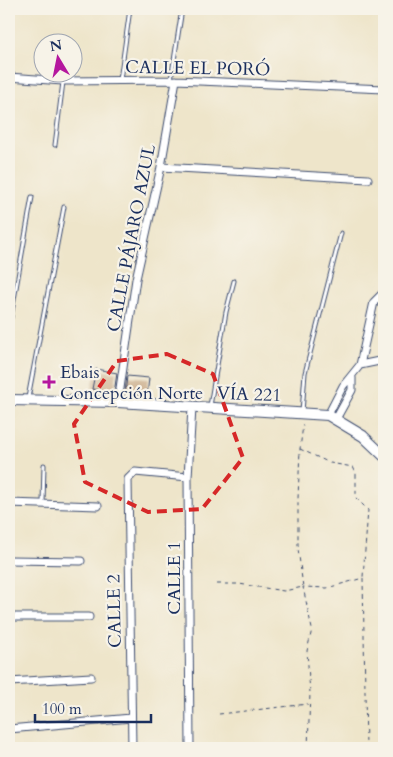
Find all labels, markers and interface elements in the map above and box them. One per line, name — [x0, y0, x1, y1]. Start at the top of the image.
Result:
north arrow — [32, 32, 82, 82]
text: N — [48, 35, 63, 56]
street label: CALLE EL PORÓ — [125, 55, 270, 82]
street label: CALLE PÁJARO AZUL — [101, 142, 162, 334]
place label: Ebais Concepción Norte — [60, 360, 203, 406]
marker: Ebais Concepción Norte — [42, 375, 56, 389]
street label: VÍA 221 — [216, 381, 282, 408]
street label: CALLE 1 — [162, 541, 187, 615]
street label: CALLE 2 — [101, 574, 128, 648]
scale bar — [35, 692, 151, 724]
text: 100 m — [42, 699, 82, 719]

